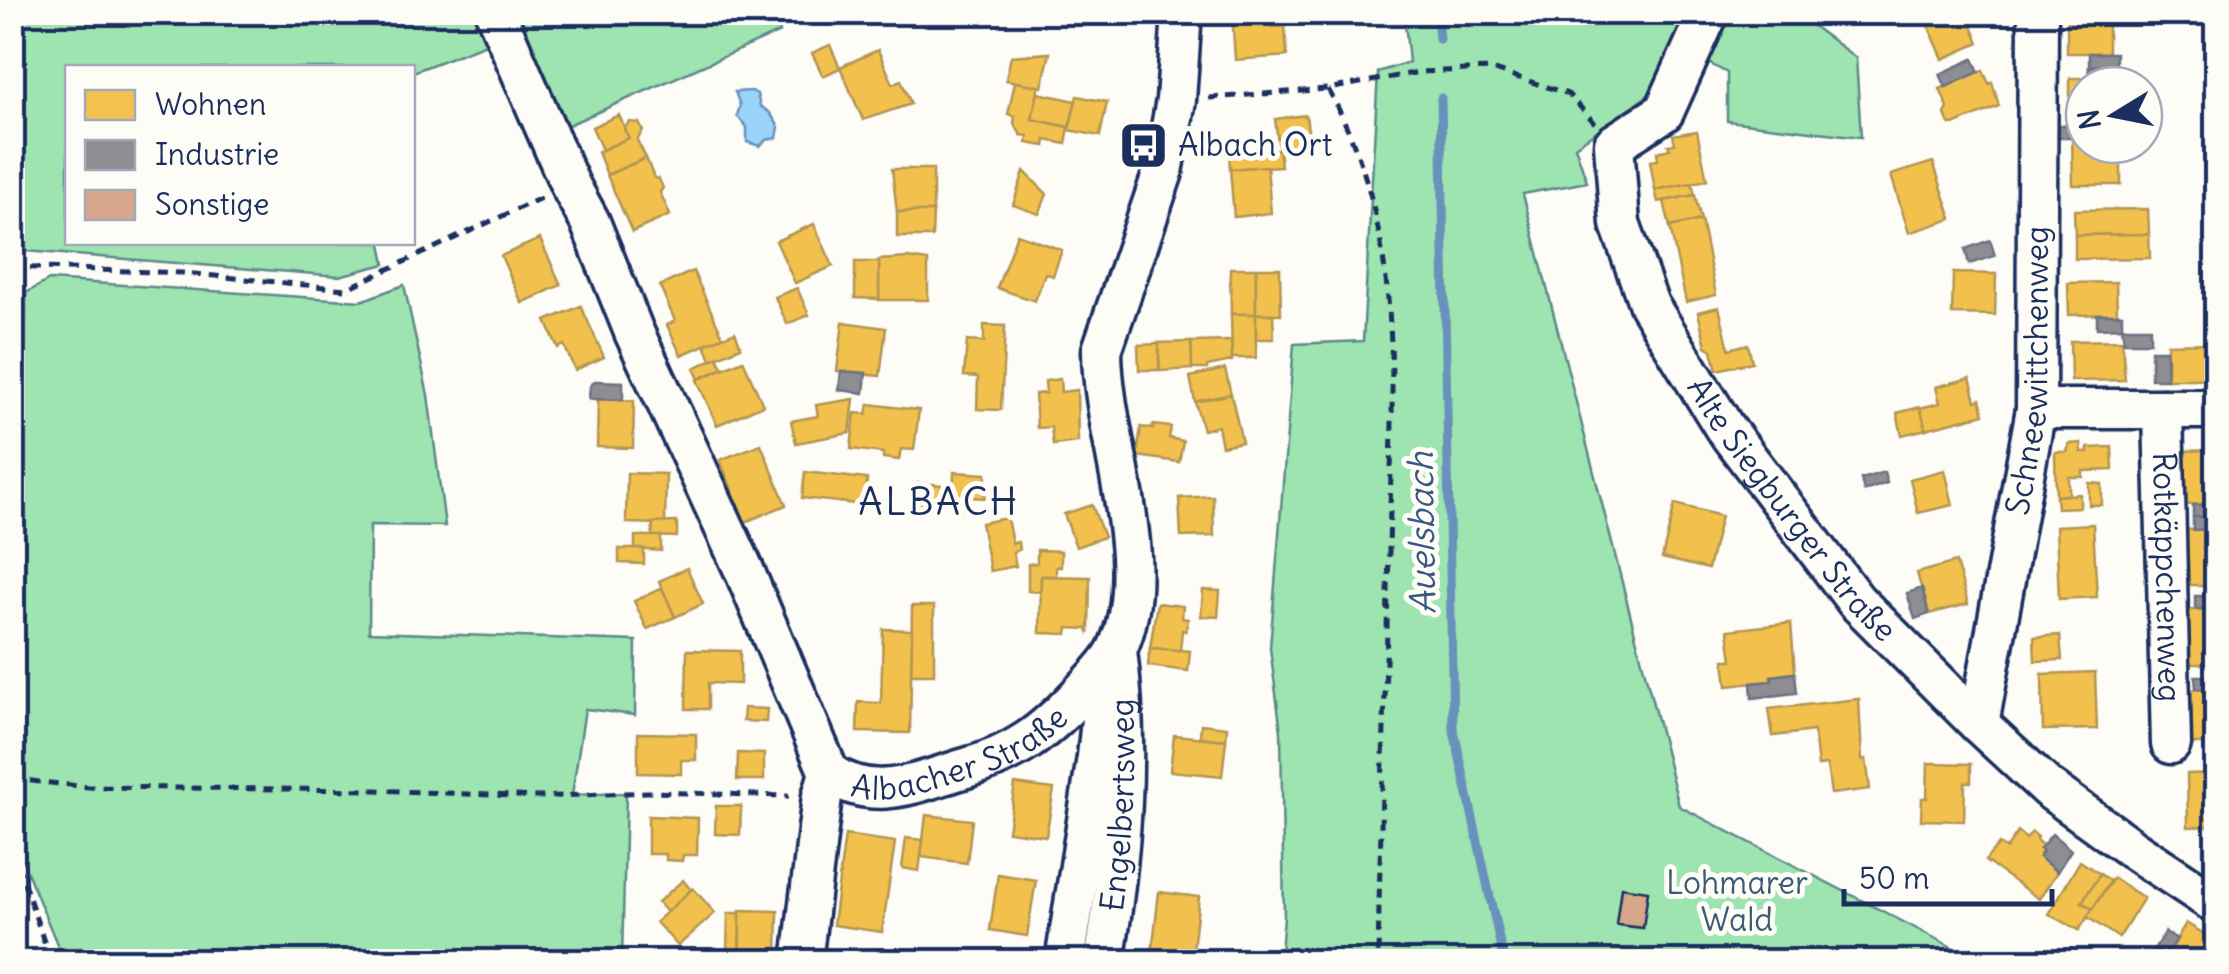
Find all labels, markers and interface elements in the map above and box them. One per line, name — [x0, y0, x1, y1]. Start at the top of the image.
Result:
legend — [65, 65, 415, 245]
north arrow — [2064, 65, 2164, 165]
text: Wohnen — [155, 85, 266, 123]
text: N — [2070, 107, 2109, 132]
bus stop icon: Albach Ort — [1117, 119, 1169, 171]
place label: Albach Ort — [1178, 124, 1333, 165]
text: Industrie — [155, 135, 279, 173]
text: Sonstige — [155, 185, 269, 223]
street label: Schneewittchenweg — [1996, 226, 2057, 518]
street label: Alte Siegburger Straße — [1678, 370, 1905, 650]
water label: Auelsbach — [1398, 451, 1444, 615]
street label: Rotkäppchenweg — [2144, 451, 2191, 702]
district label: ALBACH — [858, 478, 1020, 525]
street label: Albacher Straße — [848, 697, 1076, 809]
street label: Engelbertsweg — [1091, 698, 1143, 914]
scale bar — [1844, 844, 2052, 906]
text: 50 m — [1859, 859, 1929, 897]
park label: Lohmarer Wald — [1666, 862, 1808, 940]

